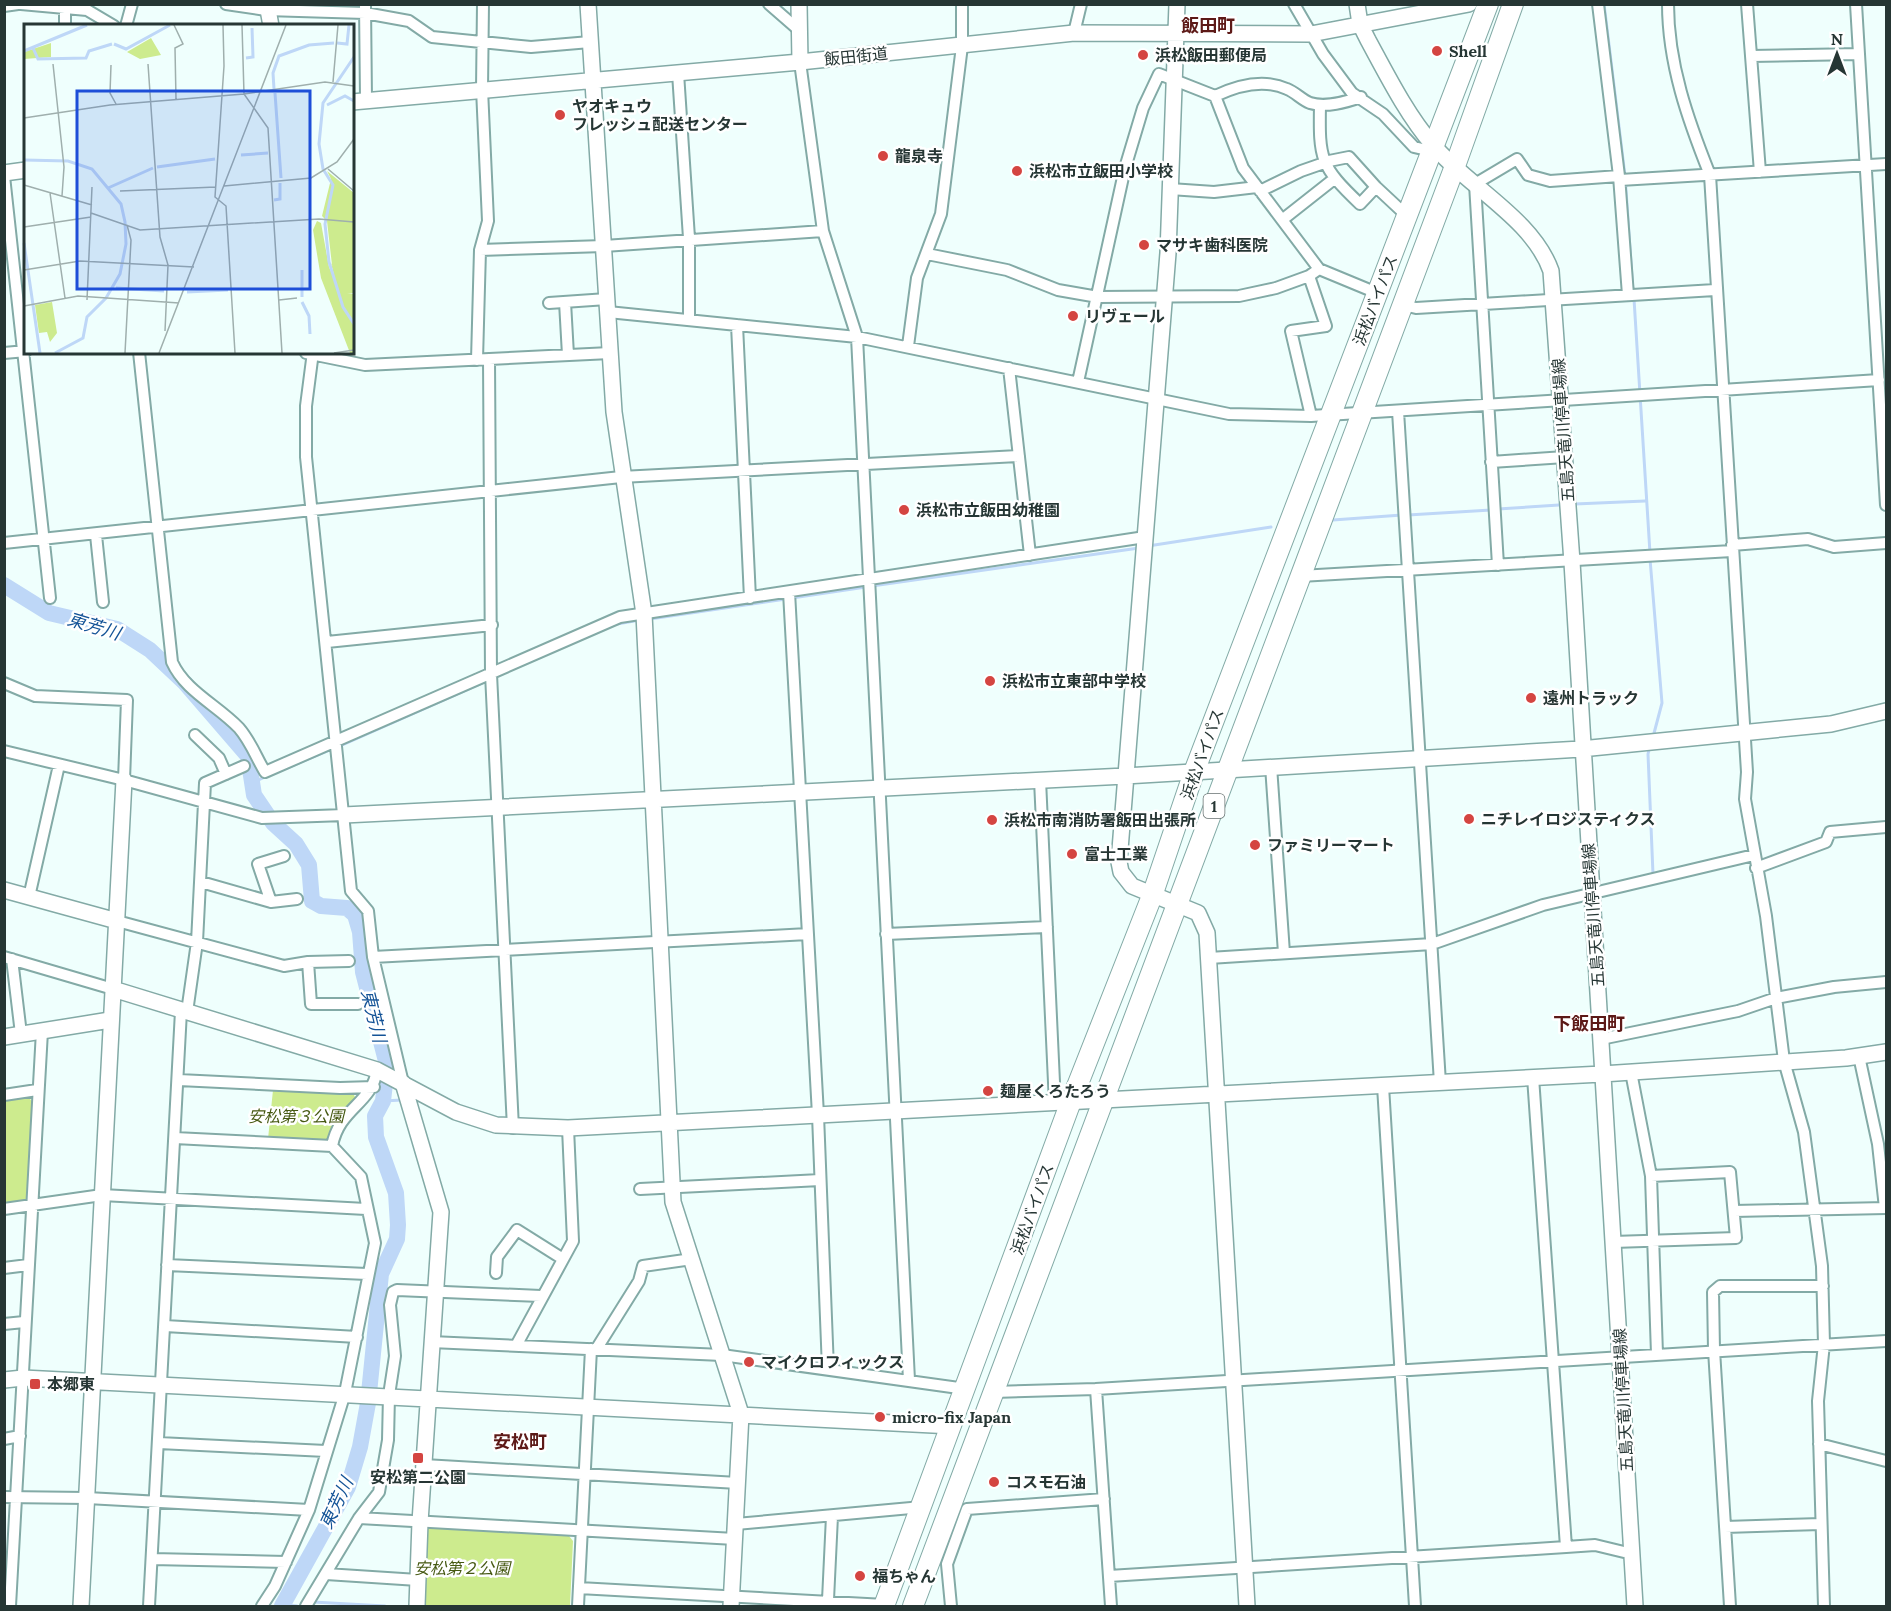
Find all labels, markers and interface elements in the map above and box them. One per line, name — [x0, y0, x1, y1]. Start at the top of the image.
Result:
district label: 飯田町 — [1181, 14, 1235, 37]
inset map — [24, 24, 354, 354]
north arrow — [1807, 24, 1867, 84]
text: N — [1831, 29, 1843, 49]
place label: Shell — [1449, 41, 1487, 61]
street label: 飯田街道 — [823, 43, 889, 69]
marker: Shell — [1430, 44, 1444, 58]
place label: 浜松飯田郵便局 — [1155, 45, 1267, 65]
marker: 浜松飯田郵便局 — [1136, 48, 1150, 62]
place label: ヤオキュウ フレッシュ配送センター — [572, 96, 748, 134]
marker: ヤオキュウ フレッシュ配送センター — [553, 108, 567, 122]
place label: 龍泉寺 — [895, 146, 943, 166]
marker: 龍泉寺 — [876, 149, 890, 163]
place label: 浜松市立飯田小学校 — [1029, 161, 1173, 181]
marker: 浜松市立飯田小学校 — [1010, 164, 1024, 178]
place label: マサキ歯科医院 — [1156, 235, 1268, 255]
marker: マサキ歯科医院 — [1137, 238, 1151, 252]
street label: 浜松バイパス — [1349, 252, 1401, 348]
place label: リヴェール — [1085, 306, 1165, 326]
marker: リヴェール — [1066, 309, 1080, 323]
street label: 五島天竜川停車場線 — [1548, 357, 1578, 503]
place label: 浜松市立飯田幼稚園 — [916, 500, 1060, 520]
marker: 浜松市立飯田幼稚園 — [897, 503, 911, 517]
water label: 東芳川 — [65, 607, 125, 645]
place label: 浜松市立東部中学校 — [1002, 671, 1146, 691]
marker: 浜松市立東部中学校 — [983, 674, 997, 688]
place label: 遠州トラック — [1543, 688, 1639, 708]
marker: 遠州トラック — [1524, 691, 1538, 705]
street label: 浜松バイパス — [1176, 706, 1228, 802]
road number: 1 — [1204, 794, 1224, 818]
place label: ニチレイロジスティクス — [1481, 809, 1656, 829]
place label: 浜松市南消防署飯田出張所 — [1004, 810, 1196, 830]
marker: ニチレイロジスティクス — [1462, 812, 1476, 826]
marker: 浜松市南消防署飯田出張所 — [985, 813, 999, 827]
place label: ファミリーマート — [1267, 835, 1395, 855]
marker: ファミリーマート — [1248, 838, 1262, 852]
street label: 五島天竜川停車場線 — [1578, 842, 1608, 988]
place label: 富士工業 — [1084, 844, 1148, 864]
marker: 富士工業 — [1065, 847, 1079, 861]
water label: 東芳川 — [356, 987, 392, 1047]
district label: 下飯田町 — [1553, 1012, 1625, 1035]
place label: 麺屋くろたろう — [1000, 1081, 1111, 1101]
marker: 麺屋くろたろう — [981, 1084, 995, 1098]
park label: 安松第３公園 — [248, 1106, 346, 1126]
street label: 浜松バイパス — [1006, 1161, 1058, 1257]
street label: 五島天竜川停車場線 — [1609, 1328, 1637, 1472]
place label: マイクロフィックス — [761, 1352, 904, 1372]
marker: マイクロフィックス — [742, 1355, 756, 1369]
place label: 本郷東 — [47, 1374, 95, 1394]
marker: 本郷東 — [28, 1377, 42, 1391]
place label: micro-fix Japan — [892, 1407, 1011, 1427]
marker: micro-fix Japan — [873, 1410, 887, 1424]
district label: 安松町 — [493, 1430, 547, 1453]
marker: 安松第二公園 — [411, 1451, 425, 1465]
place label: 安松第二公園 — [370, 1467, 466, 1487]
water label: 東芳川 — [314, 1472, 359, 1532]
place label: コスモ石油 — [1006, 1472, 1086, 1492]
marker: コスモ石油 — [987, 1475, 1001, 1489]
park label: 安松第２公園 — [414, 1558, 512, 1578]
place label: 福ちゃん — [872, 1566, 936, 1586]
marker: 福ちゃん — [853, 1569, 867, 1583]

